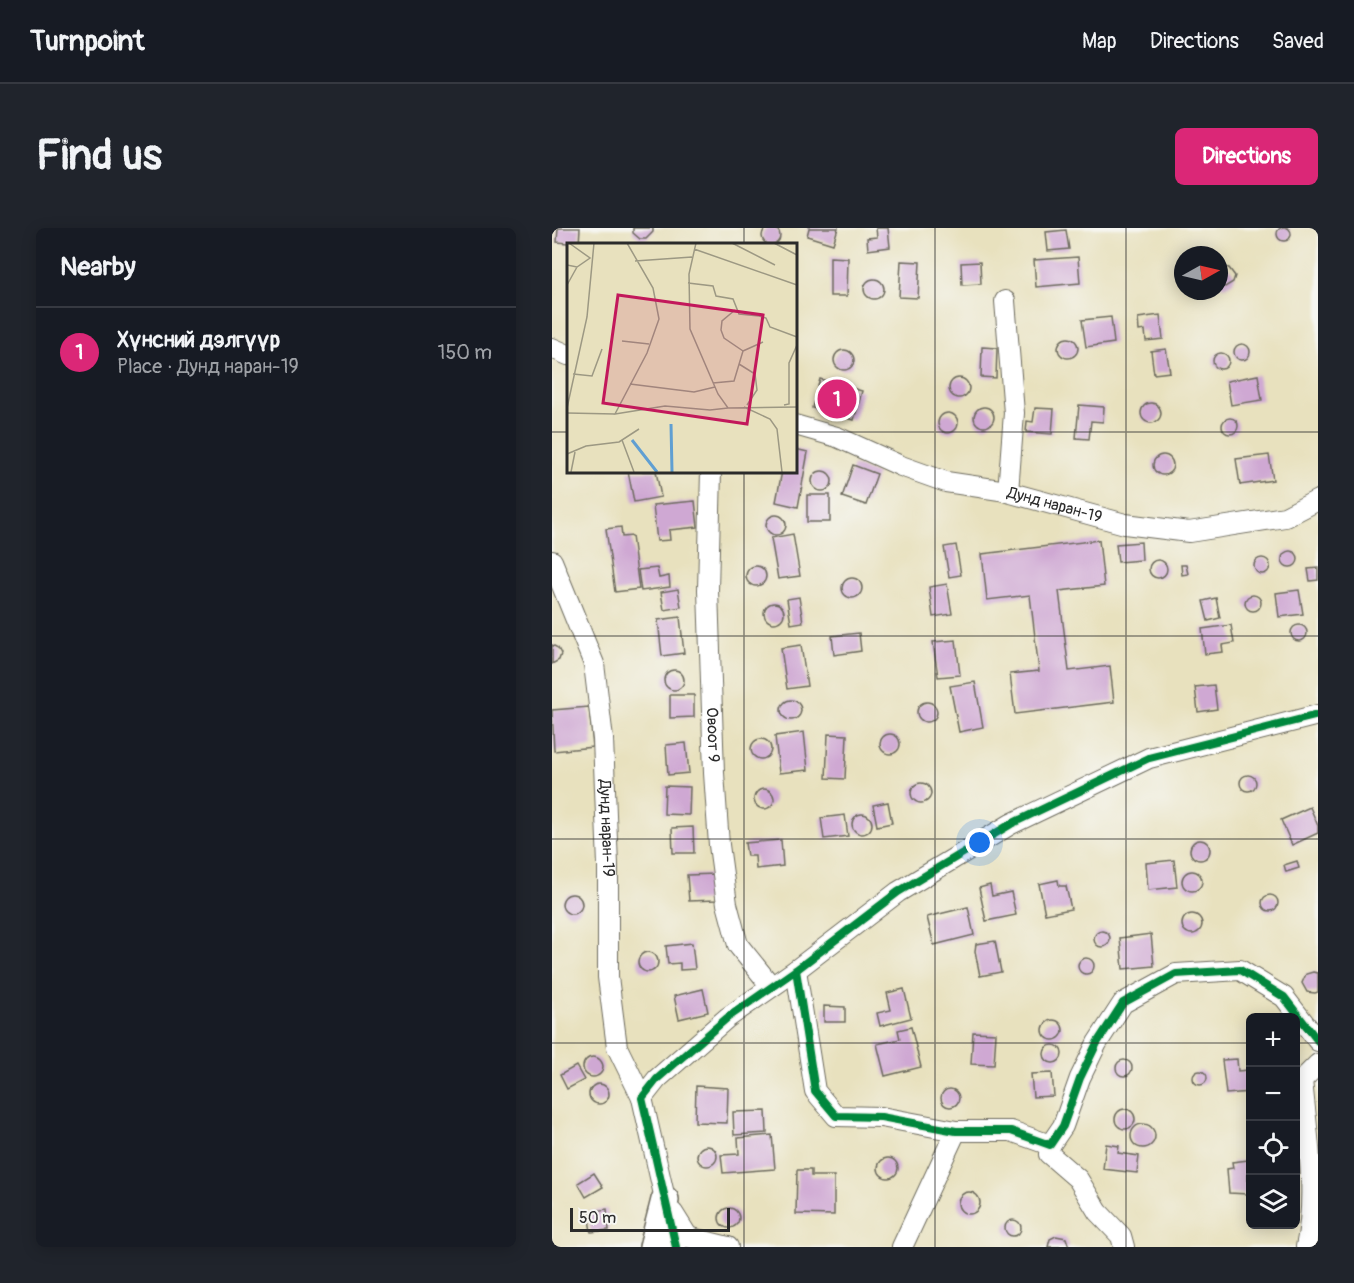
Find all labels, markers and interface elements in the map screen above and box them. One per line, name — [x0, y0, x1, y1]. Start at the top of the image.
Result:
text: Turnpoint — [30, 24, 144, 59]
text: Map — [1082, 28, 1117, 55]
text: Directions — [1150, 28, 1239, 55]
text: Saved — [1272, 28, 1324, 55]
button: Directions — [1175, 128, 1318, 185]
text: Find us — [36, 130, 162, 182]
inset map — [567, 243, 796, 472]
north arrow — [1174, 246, 1228, 300]
text: Nearby — [60, 251, 136, 283]
text: Хүнсний дэлгүүр — [117, 326, 280, 354]
text: 1 — [76, 340, 83, 365]
text: 150 m — [438, 340, 492, 365]
text: Place · Дунд наран-19 — [117, 354, 299, 379]
pin: 1 — [818, 376, 856, 422]
street label: Дунд наран-19 — [1004, 482, 1104, 527]
street label: Овоот 9 — [702, 707, 724, 763]
street label: Дунд наран-19 — [595, 778, 618, 877]
your location — [965, 828, 994, 857]
map controls — [1246, 1013, 1300, 1229]
button: + — [1246, 1013, 1300, 1067]
button: − — [1246, 1067, 1300, 1121]
button: locate — [1246, 1121, 1300, 1175]
button: layers — [1246, 1175, 1300, 1229]
scale bar — [570, 1205, 730, 1232]
text: 50 m — [579, 1208, 616, 1228]

